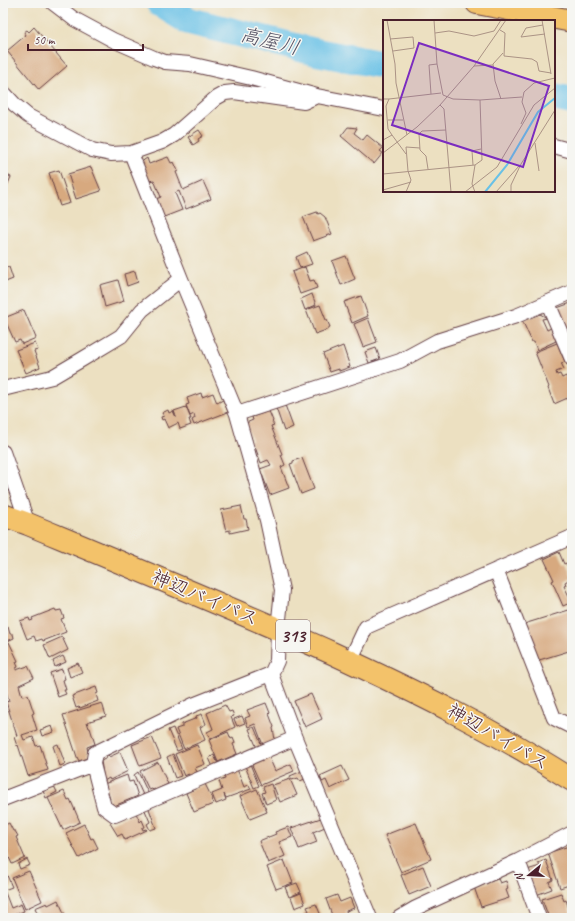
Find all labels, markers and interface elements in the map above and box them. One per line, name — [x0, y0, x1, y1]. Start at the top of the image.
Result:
inset map — [383, 20, 555, 192]
water label: 高屋川 — [238, 22, 302, 60]
scale bar — [28, 26, 143, 52]
text: 50 m — [34, 32, 56, 48]
street label: 神辺バイパス — [148, 565, 262, 631]
road number: 313 — [276, 620, 310, 652]
street label: 神辺バイパス — [443, 698, 553, 776]
north arrow — [509, 855, 549, 895]
text: N — [511, 871, 527, 883]

